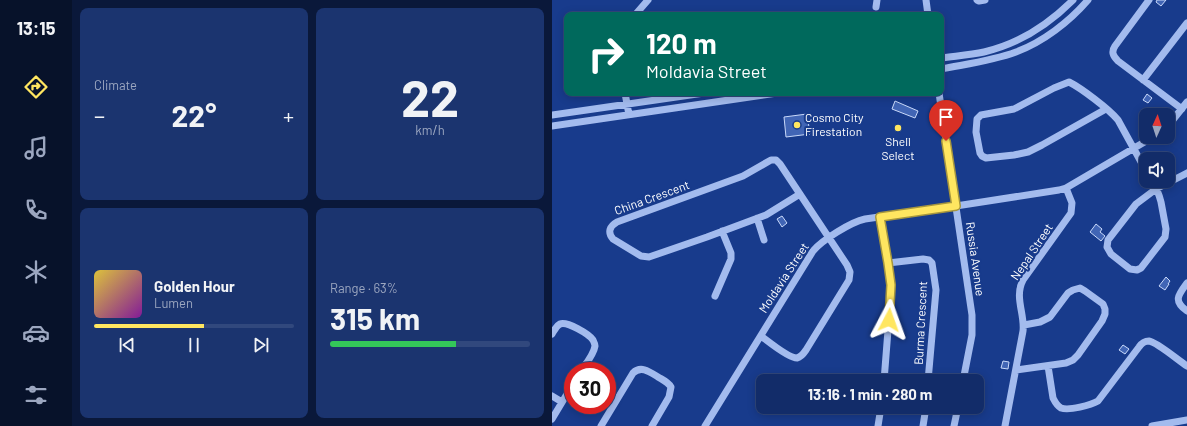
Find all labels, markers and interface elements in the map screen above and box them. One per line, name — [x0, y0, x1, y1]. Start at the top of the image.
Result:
text: 13:15 — [17, 17, 55, 39]
text: 120 m — [646, 26, 717, 60]
icon: right — [580, 28, 632, 80]
text: Moldavia Street — [646, 60, 767, 82]
text: 22 — [401, 65, 459, 127]
icon: directions — [22, 73, 50, 101]
text: Climate — [94, 77, 137, 93]
text: 22° — [172, 97, 216, 133]
pin — [929, 100, 963, 141]
text: − — [94, 102, 105, 128]
text: + — [283, 102, 294, 128]
icon: arrive — [935, 106, 957, 128]
north arrow — [1139, 108, 1175, 144]
map controls — [1139, 108, 1175, 188]
place label: Cosmo City Firestation — [805, 110, 864, 138]
marker: Cosmo City Firestation — [792, 120, 802, 130]
text: km/h — [415, 122, 445, 138]
marker: Shell Select — [893, 123, 903, 133]
icon: music — [22, 134, 50, 162]
place label: Shell Select — [881, 134, 915, 162]
button: sound — [1139, 152, 1175, 188]
street label: China Crescent — [612, 177, 691, 217]
icon: phone — [22, 196, 50, 224]
street label: Russia Avenue — [964, 221, 988, 297]
street label: Nepal Street — [1007, 221, 1055, 282]
street label: Moldavia Street — [755, 240, 811, 315]
icon: climate — [22, 258, 50, 286]
text: Golden Hour — [154, 277, 235, 295]
text: Range · 63% — [330, 280, 398, 296]
street label: Burma Crescent — [911, 281, 929, 365]
text: Lumen — [154, 295, 193, 311]
position arrow — [868, 299, 910, 341]
text: 315 km — [330, 300, 420, 336]
icon: car — [22, 319, 50, 347]
icon: previous — [116, 334, 138, 356]
icon: pause — [183, 334, 205, 356]
icon: next — [250, 334, 272, 356]
speed limit sign: 30 — [564, 362, 616, 414]
icon: filters — [22, 381, 50, 409]
text: 13:16 · 1 min · 280 m — [808, 385, 932, 403]

